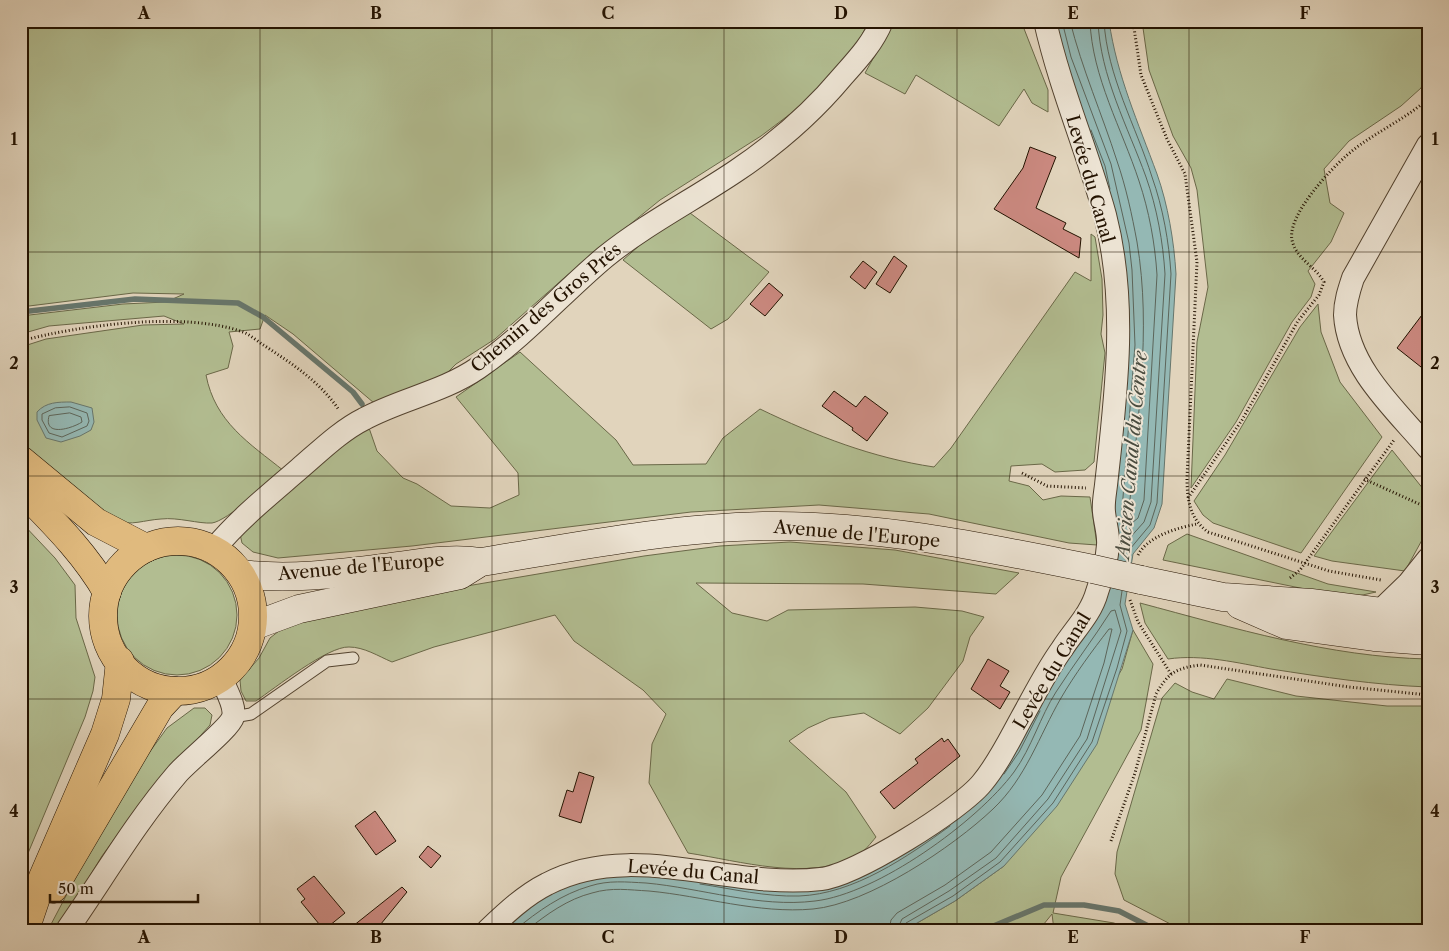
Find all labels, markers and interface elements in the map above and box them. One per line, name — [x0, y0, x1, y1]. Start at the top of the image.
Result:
text: A — [137, 3, 151, 23]
text: B — [370, 3, 382, 23]
text: C — [602, 3, 614, 23]
text: D — [834, 3, 848, 23]
text: E — [1067, 3, 1079, 23]
text: F — [1300, 3, 1311, 23]
street label: Levée du Canal — [1061, 112, 1119, 246]
text: 1 — [10, 129, 18, 149]
text: 1 — [1431, 129, 1439, 149]
street label: Chemin des Gros Prés — [466, 239, 626, 377]
water label: Ancien Canal du Centre — [1111, 349, 1152, 563]
text: 2 — [9, 353, 19, 373]
text: 2 — [1430, 353, 1440, 373]
street label: Avenue de l'Europe — [772, 516, 941, 552]
street label: Avenue de l'Europe — [276, 549, 445, 585]
text: 3 — [9, 577, 19, 597]
text: 3 — [1430, 577, 1440, 597]
street label: Levée du Canal — [1009, 609, 1095, 733]
text: 4 — [9, 801, 19, 821]
text: 4 — [1430, 801, 1440, 821]
street label: Levée du Canal — [626, 855, 760, 889]
scale bar — [50, 871, 198, 903]
text: 50 m — [58, 879, 94, 898]
text: A — [137, 927, 151, 947]
text: B — [370, 927, 382, 947]
text: C — [602, 927, 614, 947]
text: D — [834, 927, 848, 947]
text: E — [1067, 927, 1079, 947]
text: F — [1300, 927, 1311, 947]

